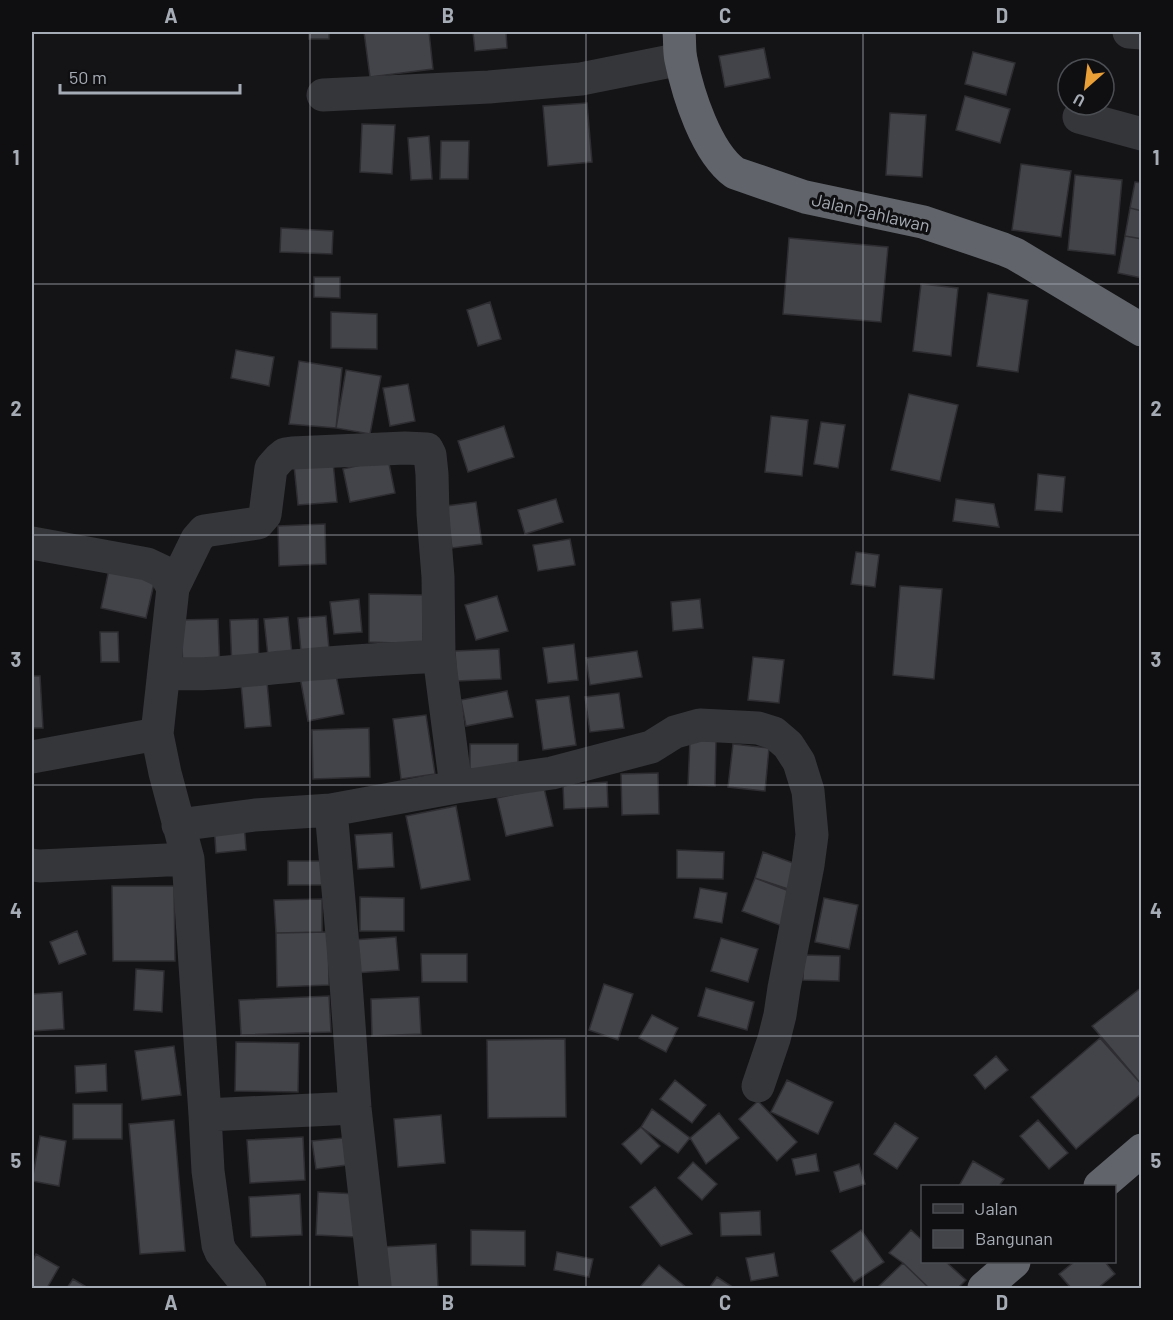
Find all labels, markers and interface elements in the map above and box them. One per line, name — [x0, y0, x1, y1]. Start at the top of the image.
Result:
text: A — [164, 3, 178, 27]
text: B — [442, 3, 454, 27]
text: C — [719, 3, 731, 27]
text: D — [996, 3, 1008, 27]
scale bar — [60, 57, 240, 95]
north arrow — [1056, 57, 1116, 117]
text: 50 m — [69, 66, 107, 88]
text: U — [1070, 90, 1088, 111]
text: 1 — [12, 145, 20, 169]
text: 1 — [1152, 145, 1160, 169]
street label: Jalan Pahlawan — [810, 188, 932, 236]
text: 2 — [10, 396, 22, 420]
text: 2 — [1150, 396, 1162, 420]
text: 3 — [11, 647, 21, 671]
text: 3 — [1151, 647, 1161, 671]
text: 4 — [10, 898, 22, 922]
text: 4 — [1150, 898, 1162, 922]
text: 5 — [11, 1148, 22, 1172]
text: 5 — [1151, 1148, 1162, 1172]
legend — [921, 1185, 1116, 1263]
text: Jalan — [975, 1197, 1018, 1219]
text: Bangunan — [975, 1227, 1053, 1249]
text: A — [164, 1290, 178, 1314]
text: B — [442, 1290, 454, 1314]
text: C — [719, 1290, 731, 1314]
text: D — [996, 1290, 1008, 1314]

